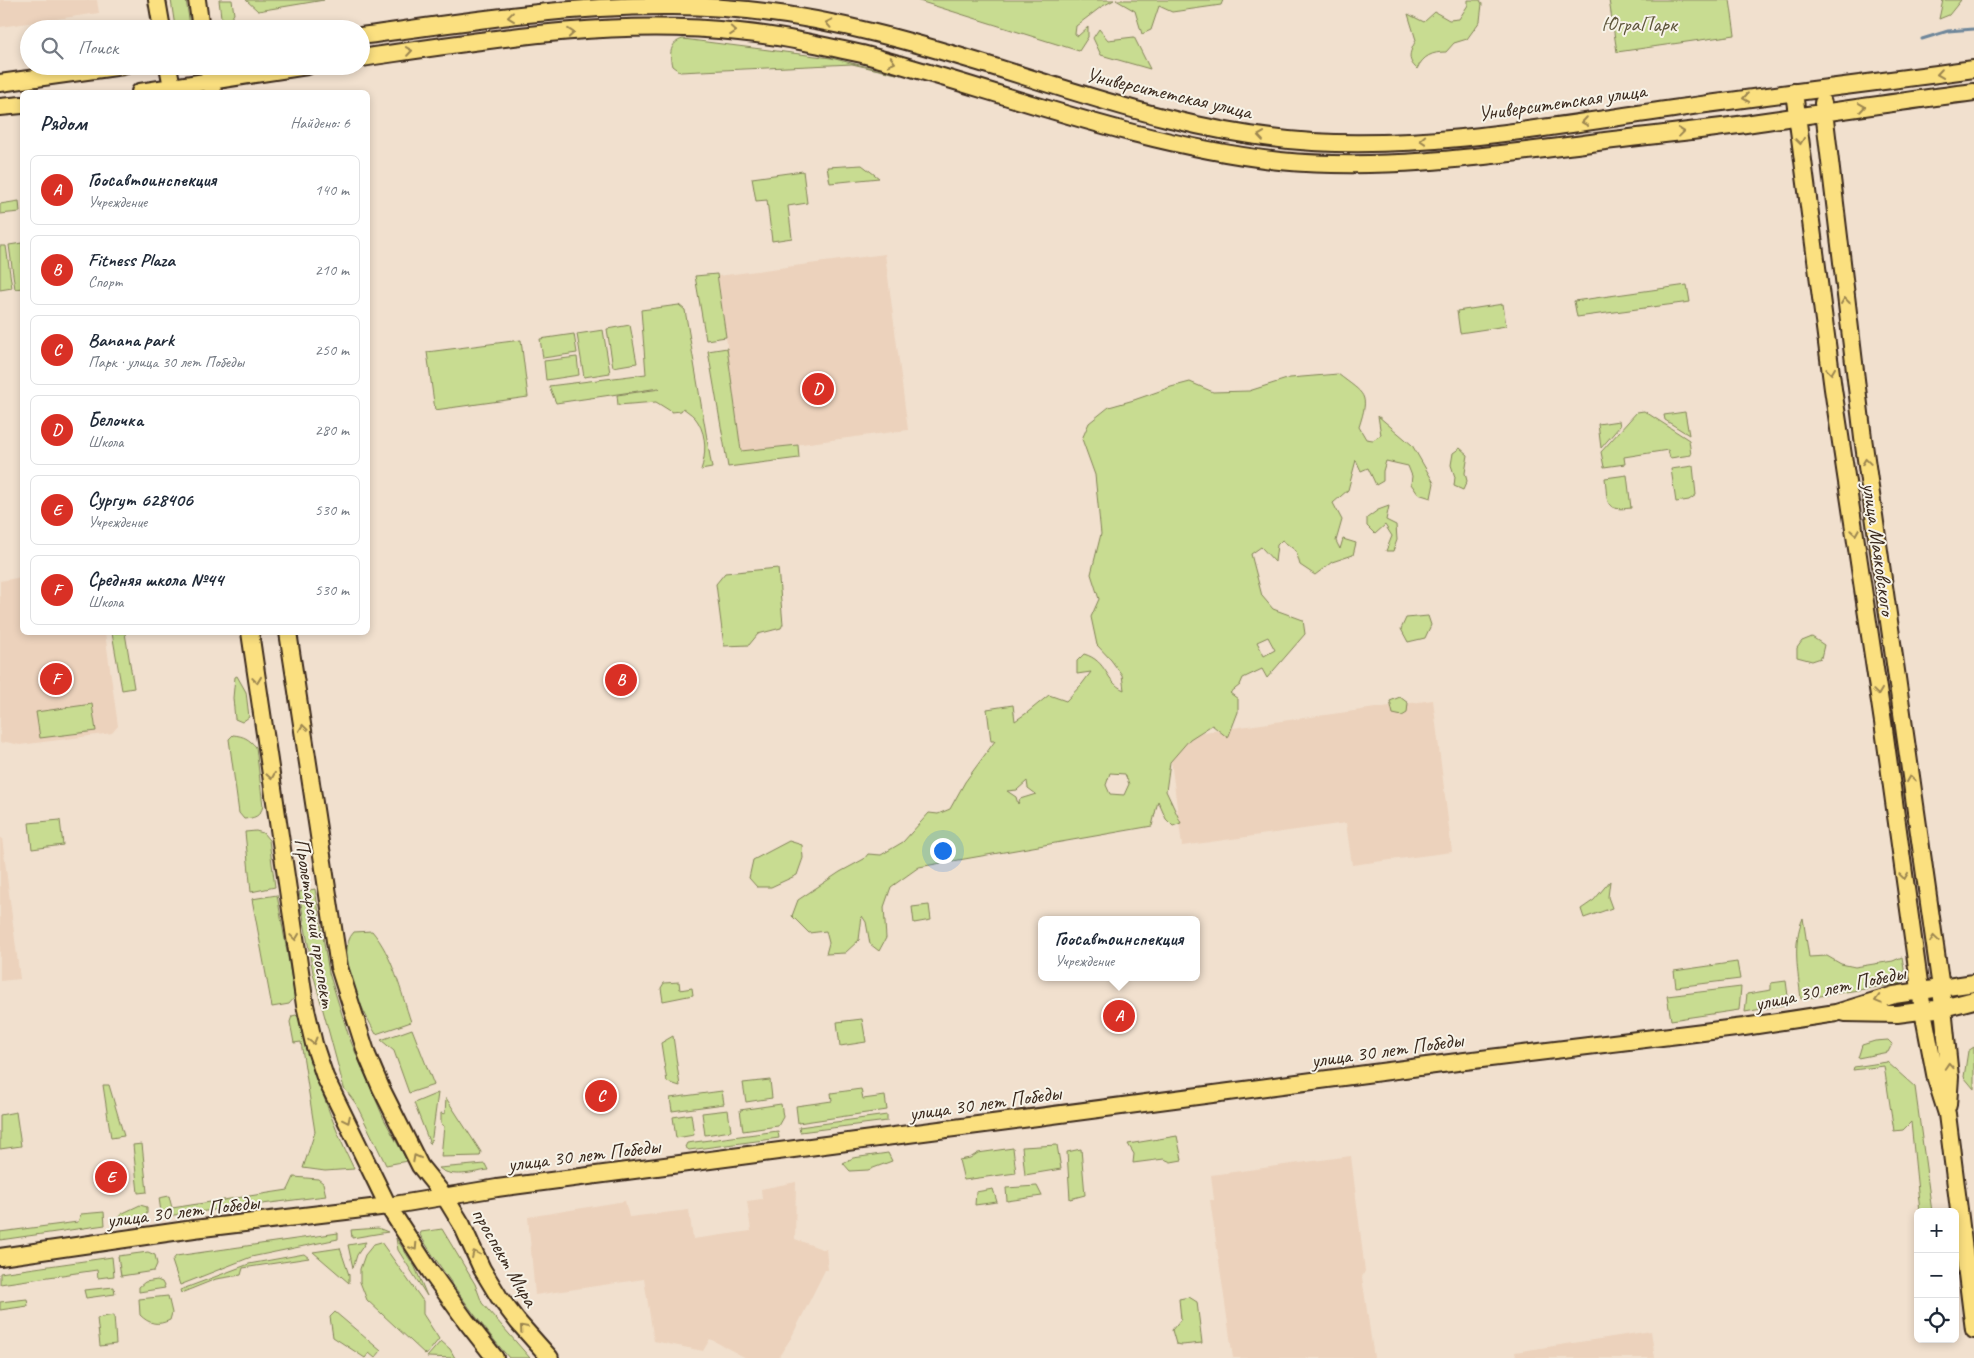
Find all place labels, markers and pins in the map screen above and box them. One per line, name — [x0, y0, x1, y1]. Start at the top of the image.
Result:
pin: D — [802, 370, 834, 408]
pin: F — [40, 660, 72, 698]
pin: B — [605, 661, 637, 699]
pin: A — [1103, 997, 1135, 1035]
pin: C — [585, 1077, 617, 1115]
pin: E — [95, 1158, 127, 1196]

